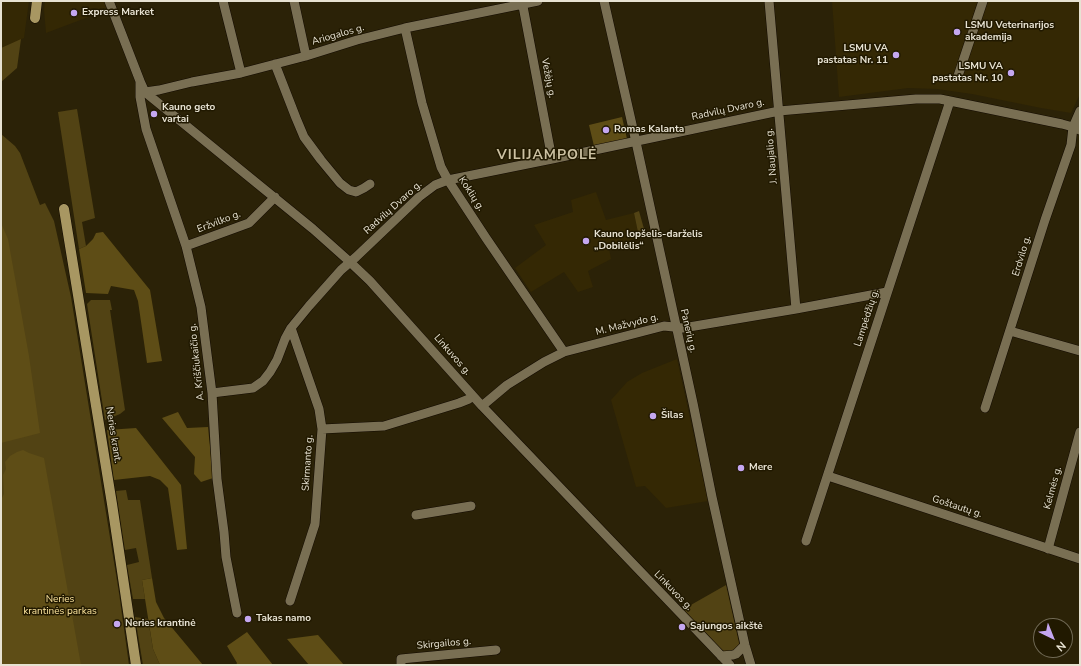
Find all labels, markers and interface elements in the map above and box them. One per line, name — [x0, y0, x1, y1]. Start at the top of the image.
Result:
place label: Express Market — [82, 7, 154, 19]
marker: Express Market — [69, 8, 79, 18]
place label: LSMU Veterinarijos akademija — [965, 20, 1054, 44]
street label: Ariogalos g. — [310, 22, 366, 48]
marker: LSMU Veterinarijos akademija — [952, 27, 962, 37]
place label: LSMU VA pastatas Nr. 11 — [817, 43, 888, 66]
marker: LSMU VA pastatas Nr. 11 — [891, 50, 901, 60]
street label: Vežėjų g. — [538, 57, 558, 99]
place label: LSMU VA pastatas Nr. 10 — [932, 61, 1003, 84]
marker: LSMU VA pastatas Nr. 10 — [1006, 68, 1016, 78]
street label: Radvilų Dvaro g. — [691, 96, 765, 124]
place label: Kauno geto vartai — [162, 102, 215, 126]
marker: Kauno geto vartai — [149, 109, 159, 119]
place label: Romas Kalanta — [614, 124, 684, 136]
marker: Romas Kalanta — [601, 125, 611, 135]
street label: J. Naujalio g. — [764, 128, 780, 184]
district label: VILIJAMPOLĖ — [497, 148, 597, 164]
street label: Koklių g. — [456, 175, 486, 213]
street label: Radvilų Dvaro g. — [362, 179, 424, 237]
street label: Eržvilko g. — [196, 208, 242, 236]
place label: Kauno lopšelis-darželis „Dobilėlis“ — [594, 229, 703, 252]
street label: Erdvilo g. — [1010, 234, 1034, 278]
marker: Kauno lopšelis-darželis „Dobilėlis“ — [581, 236, 591, 246]
street label: Lampėdžių g. — [852, 288, 882, 348]
street label: Panerių g. — [677, 308, 699, 354]
street label: M. Mažvydo g. — [594, 311, 660, 339]
street label: A. Kriščiukaičio g. — [187, 323, 207, 401]
street label: Linkuvos g. — [431, 332, 473, 378]
street label: Neries krant. — [103, 406, 123, 464]
place label: Šilas — [661, 410, 683, 422]
marker: Šilas — [648, 411, 658, 421]
street label: Skirmanto g. — [300, 434, 316, 492]
place label: Mere — [749, 462, 772, 474]
marker: Mere — [736, 463, 746, 473]
street label: Kelmės g. — [1042, 465, 1064, 511]
street label: Goštautų g. — [931, 493, 983, 521]
street label: Linkuvos g. — [651, 569, 695, 613]
park label: Neries krantinės parkas — [23, 594, 97, 618]
place label: Takas namo — [256, 613, 311, 625]
marker: Takas namo — [243, 614, 253, 624]
place label: Neries krantinė — [125, 618, 196, 630]
north arrow — [1033, 618, 1073, 658]
marker: Neries krantinė — [112, 619, 122, 629]
place label: Sąjungos aikštė — [690, 621, 763, 633]
marker: Sąjungos aikštė — [677, 622, 687, 632]
street label: Skirgailos g. — [416, 636, 472, 652]
text: N — [1053, 638, 1069, 655]

